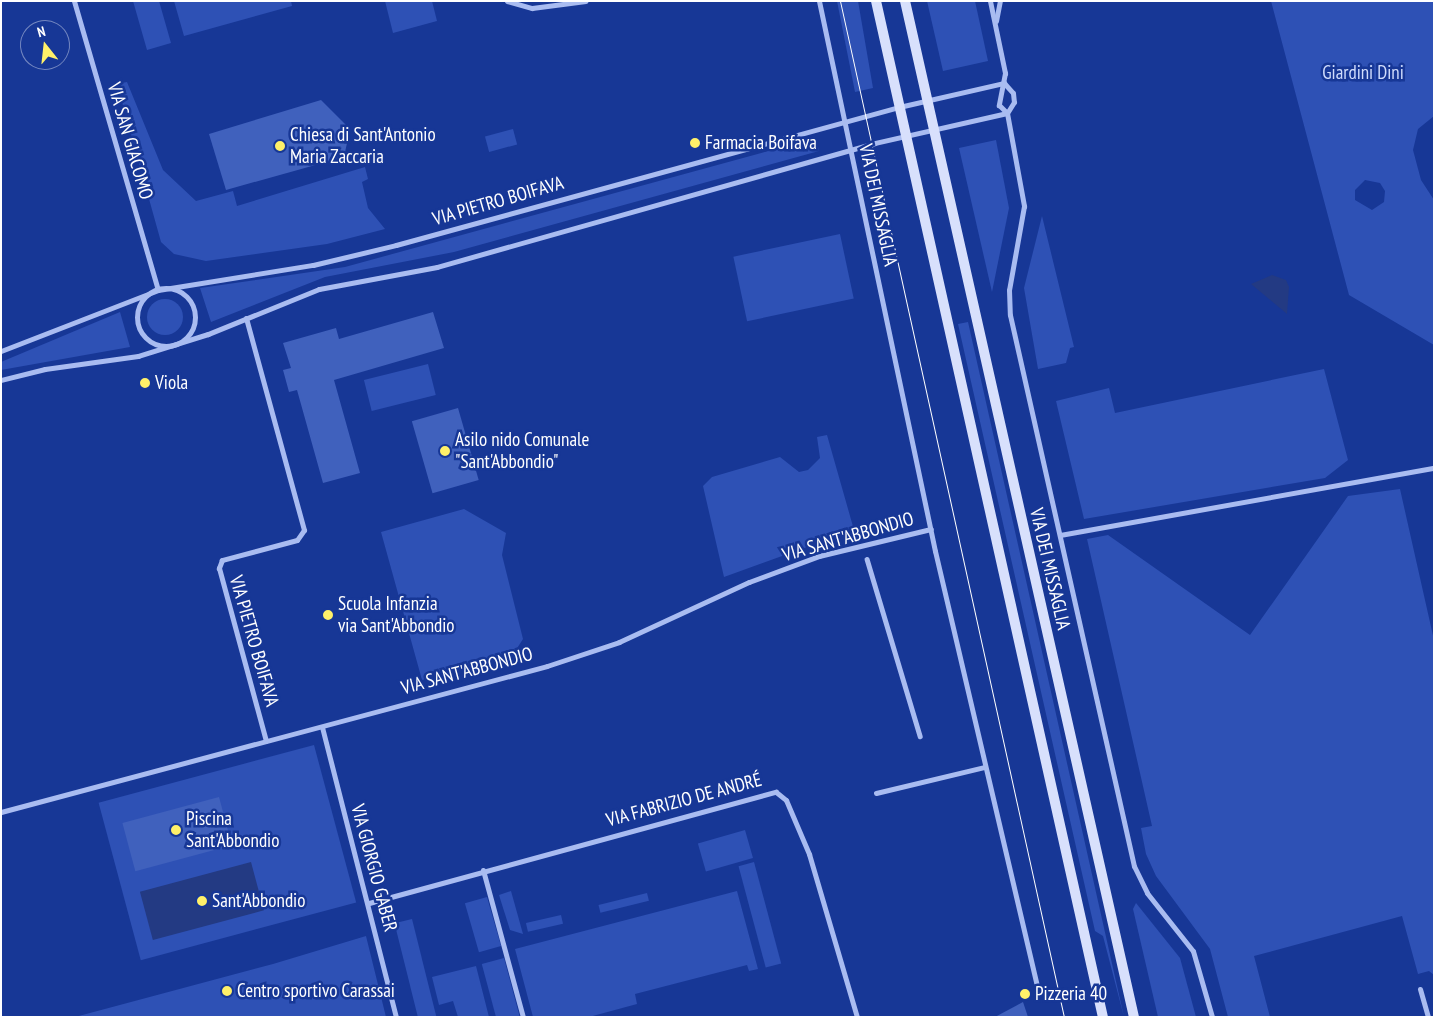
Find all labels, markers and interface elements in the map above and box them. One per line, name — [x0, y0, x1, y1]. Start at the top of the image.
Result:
north arrow — [20, 20, 70, 70]
text: N — [35, 22, 47, 41]
park label: Giardini Dini — [1322, 62, 1404, 84]
street label: VIA SAN GIACOMO — [102, 80, 158, 202]
place label: Chiesa di Sant'Antonio Maria Zaccaria — [290, 124, 436, 168]
place label: Farmacia Boifava — [705, 132, 817, 154]
marker: Farmacia Boifava — [689, 137, 701, 149]
marker: Chiesa di Sant'Antonio Maria Zaccaria — [274, 140, 286, 152]
street label: VIA DEI MISSAGLIA — [854, 142, 902, 268]
street label: VIA PIETRO BOIFAVA — [430, 171, 566, 231]
place label: Viola — [155, 372, 188, 394]
marker: Viola — [139, 377, 151, 389]
place label: Asilo nido Comunale "Sant'Abbondio" — [455, 429, 589, 473]
marker: Asilo nido Comunale "Sant'Abbondio" — [439, 445, 451, 457]
street label: VIA DEI MISSAGLIA — [1025, 506, 1075, 632]
street label: VIA SANT'ABBONDIO — [779, 507, 917, 567]
street label: VIA PIETRO BOIFAVA — [224, 573, 284, 709]
place label: Scuola Infanzia via Sant'Abbondio — [338, 593, 455, 637]
marker: Scuola Infanzia via Sant'Abbondio — [322, 609, 334, 621]
street label: VIA SANT'ABBONDIO — [398, 642, 536, 700]
street label: VIA FABRIZIO DE ANDRÉ — [603, 768, 765, 832]
street label: VIA GIORGIO GABER — [346, 801, 402, 935]
place label: Piscina Sant'Abbondio — [186, 808, 279, 852]
marker: Piscina Sant'Abbondio — [170, 824, 182, 836]
place label: Sant'Abbondio — [212, 890, 305, 912]
marker: Sant'Abbondio — [196, 895, 208, 907]
place label: Centro sportivo Carassai — [237, 980, 395, 1002]
place label: Pizzeria 40 — [1035, 983, 1107, 1005]
marker: Centro sportivo Carassai — [221, 985, 233, 997]
marker: Pizzeria 40 — [1019, 988, 1031, 1000]

